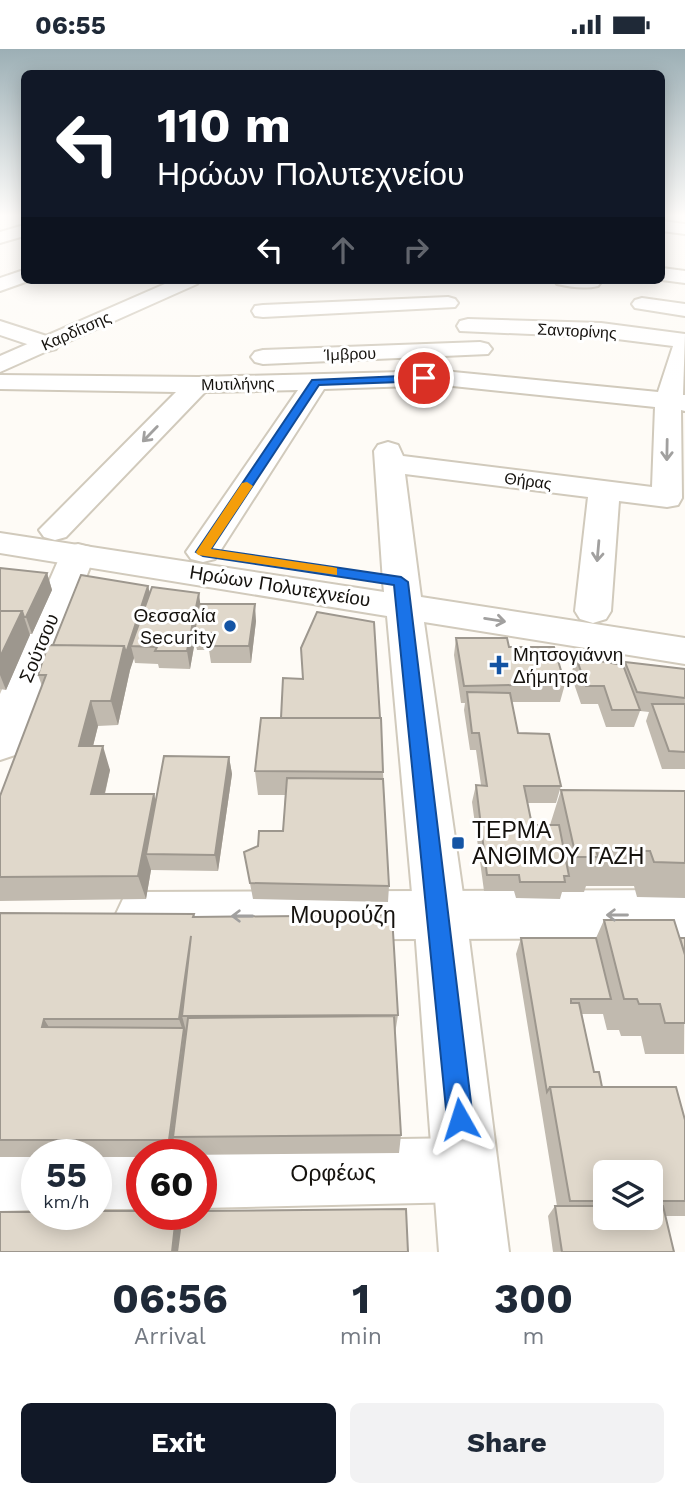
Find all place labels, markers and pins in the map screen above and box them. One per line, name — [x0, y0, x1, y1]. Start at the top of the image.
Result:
pin — [394, 348, 454, 408]
place label: Θεσσαλία Security — [134, 604, 216, 649]
marker: Θεσσαλία Security — [222, 618, 238, 634]
place label: Μητσογιάννη Δήμητρα — [513, 643, 623, 688]
marker: Μητσογιάννη Δήμητρα — [491, 657, 507, 673]
place label: ΤΕΡΜΑ ΑΝΘΙΜΟΥ ΓΑΖΗ — [472, 817, 644, 870]
marker: ΤΕΡΜΑ ΑΝΘΙΜΟΥ ΓΑΖΗ — [450, 835, 466, 851]

